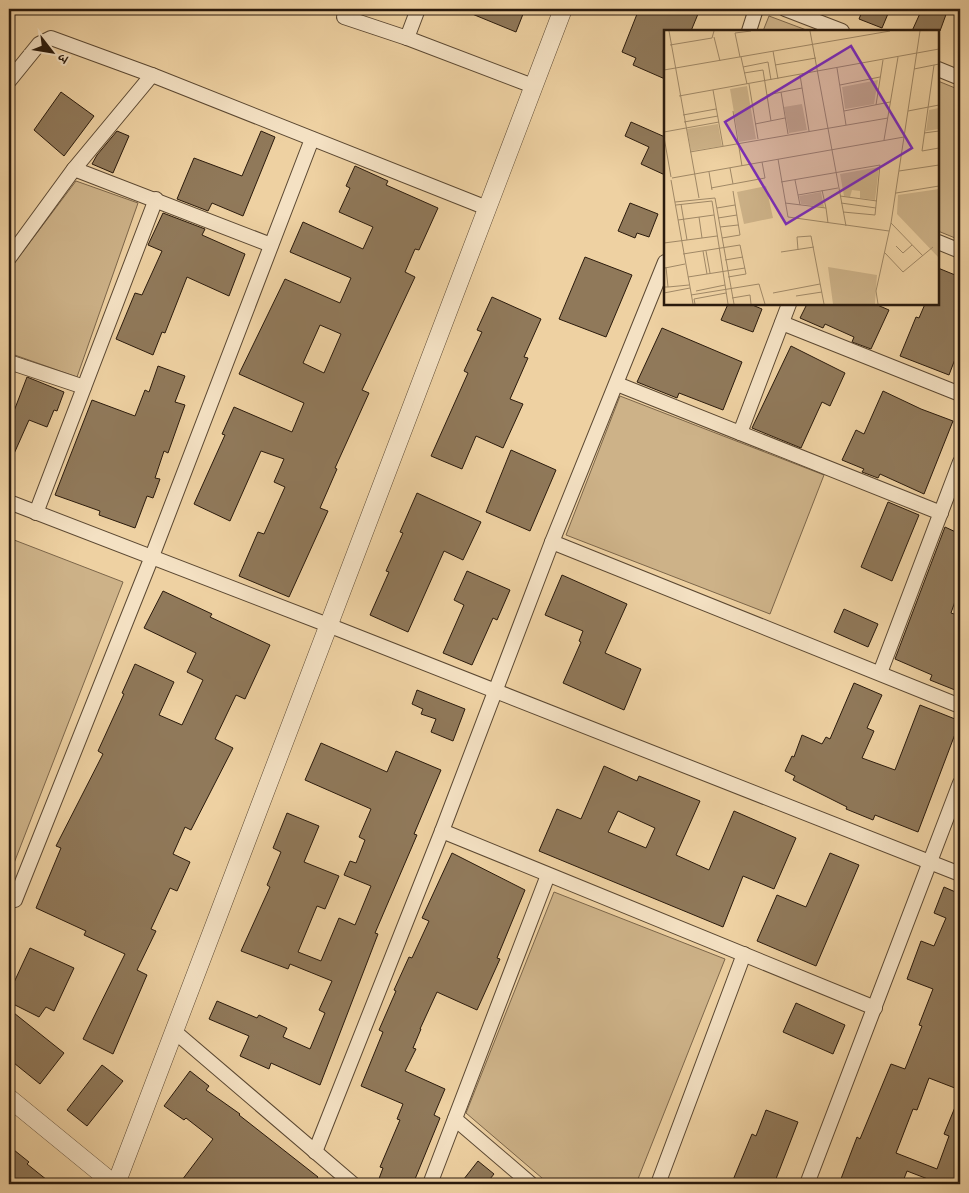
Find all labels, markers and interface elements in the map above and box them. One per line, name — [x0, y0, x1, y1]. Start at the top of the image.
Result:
north arrow — [28, 28, 78, 78]
inset map — [664, 30, 939, 305]
text: उ — [52, 50, 73, 67]

